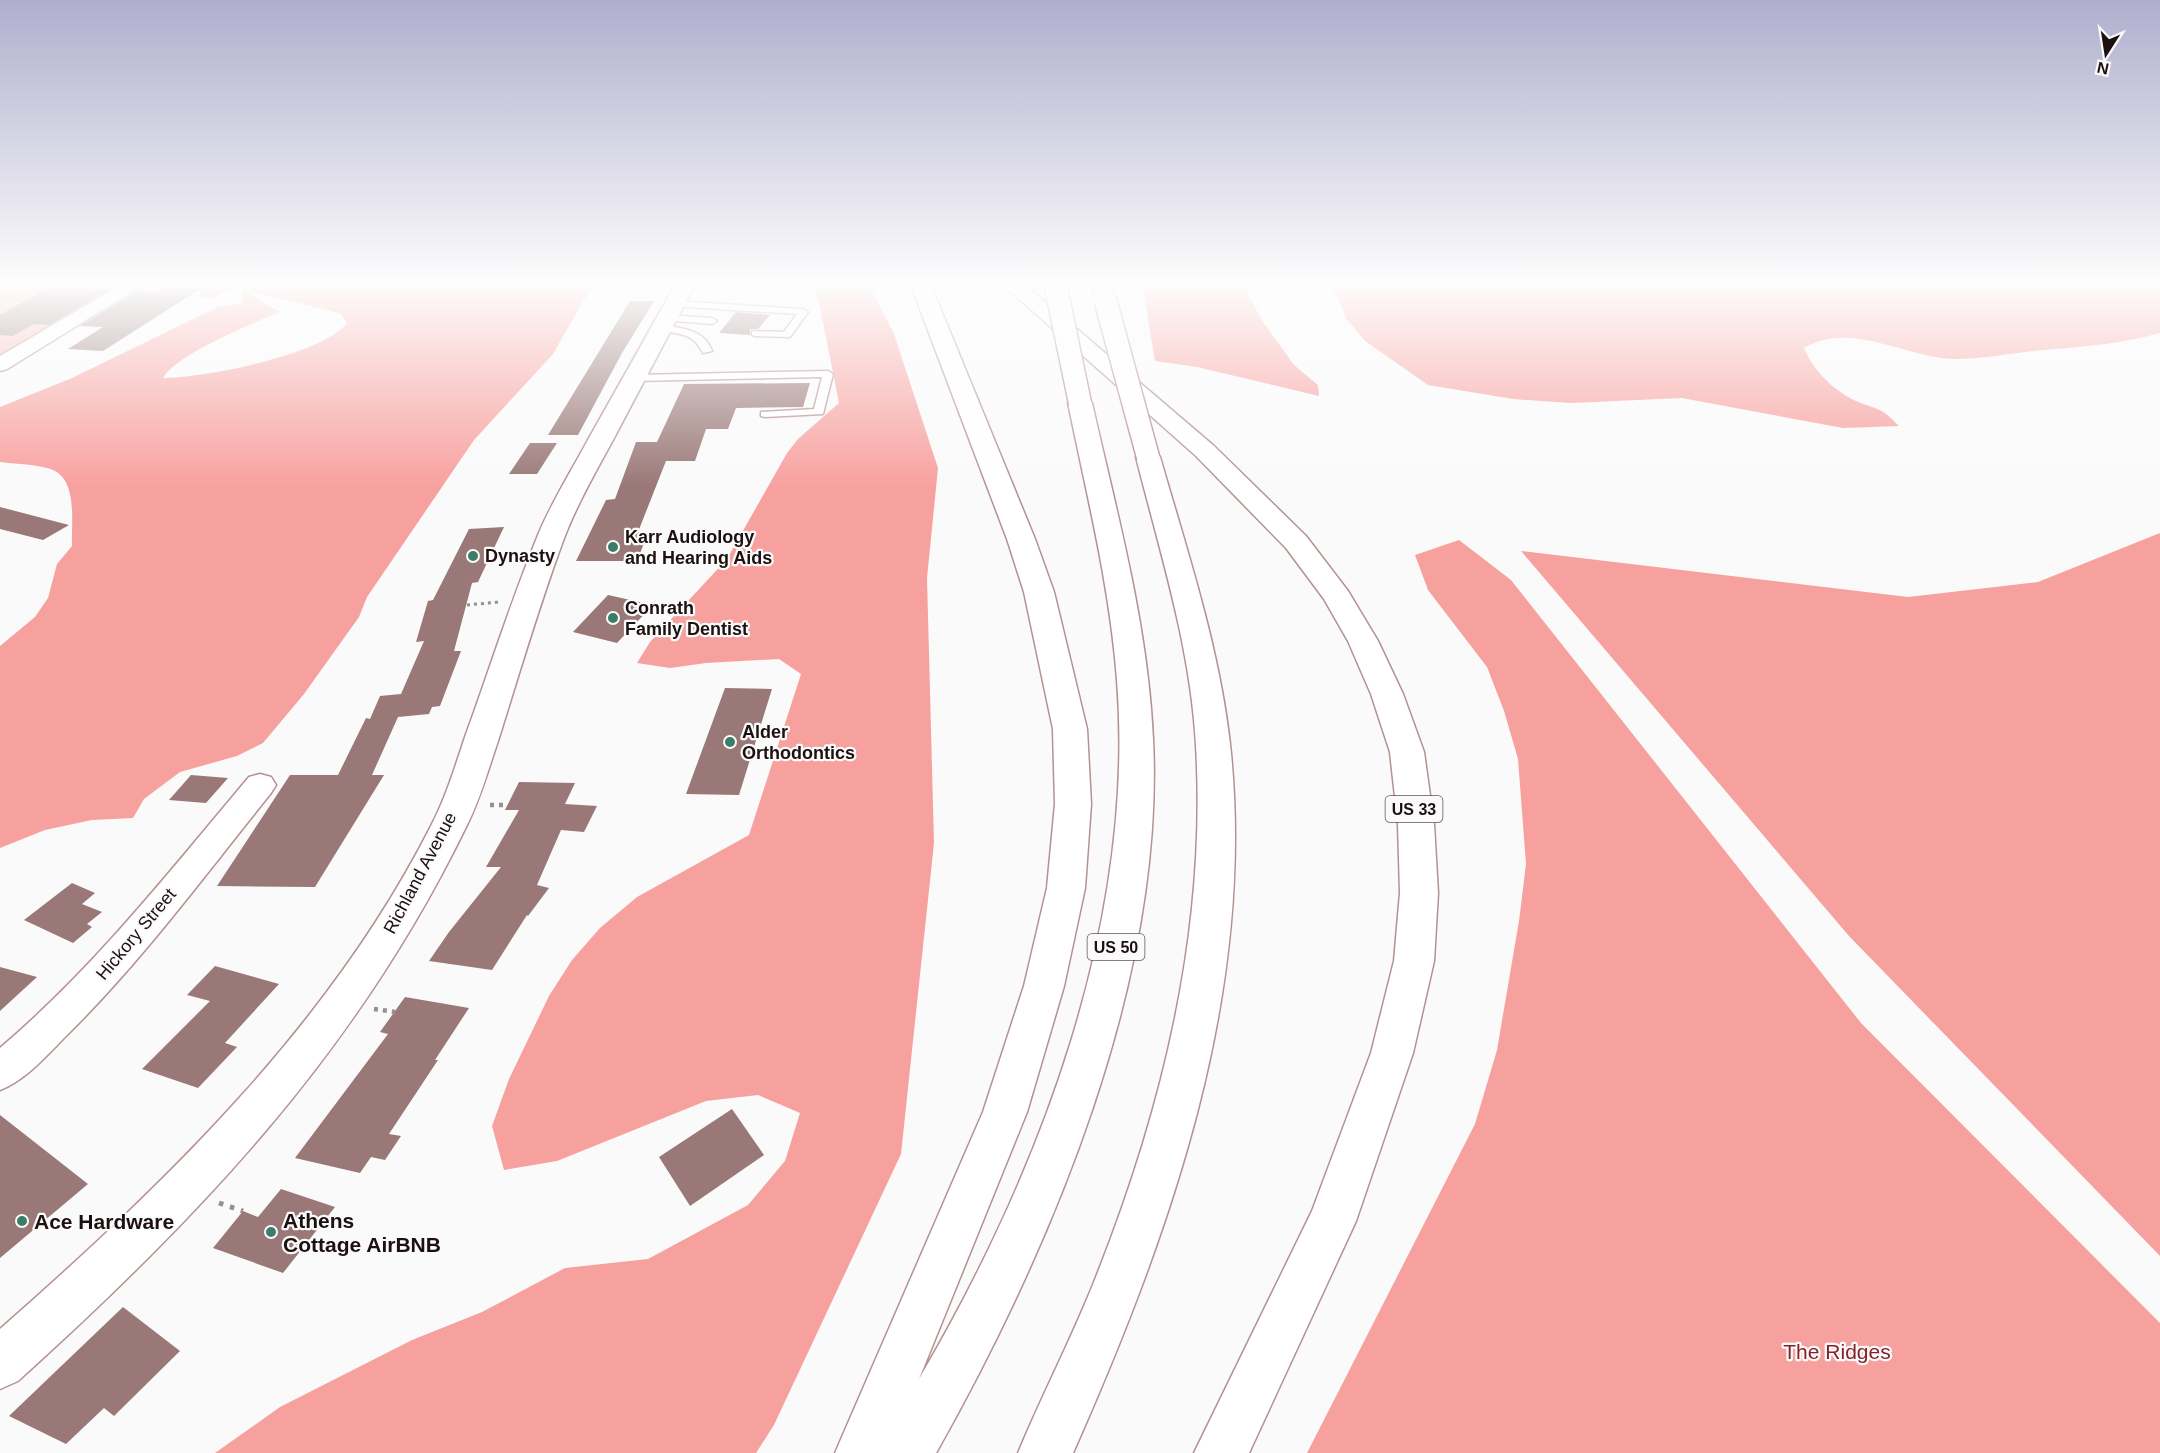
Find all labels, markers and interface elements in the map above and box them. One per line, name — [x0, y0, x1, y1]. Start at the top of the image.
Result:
north arrow — [2076, 24, 2136, 84]
text: N — [2096, 59, 2110, 78]
place label: Karr Audiology and Hearing Aids — [625, 527, 772, 568]
marker: Karr Audiology and Hearing Aids — [606, 540, 620, 554]
place label: Dynasty — [485, 546, 555, 566]
marker: Dynasty — [466, 549, 480, 563]
place label: Conrath Family Dentist — [625, 598, 748, 639]
marker: Conrath Family Dentist — [606, 611, 620, 625]
place label: Alder Orthodontics — [742, 722, 855, 763]
marker: Alder Orthodontics — [723, 735, 737, 749]
road number: US 33 — [1386, 796, 1442, 822]
street label: Richland Avenue — [380, 809, 460, 937]
street label: Hickory Street — [92, 884, 180, 984]
road number: US 50 — [1088, 934, 1144, 960]
place label: Athens Cottage AirBNB — [283, 1209, 441, 1256]
place label: Ace Hardware — [34, 1210, 174, 1233]
marker: Ace Hardware — [15, 1214, 29, 1228]
marker: Athens Cottage AirBNB — [264, 1225, 278, 1239]
park label: The Ridges — [1783, 1340, 1891, 1363]

